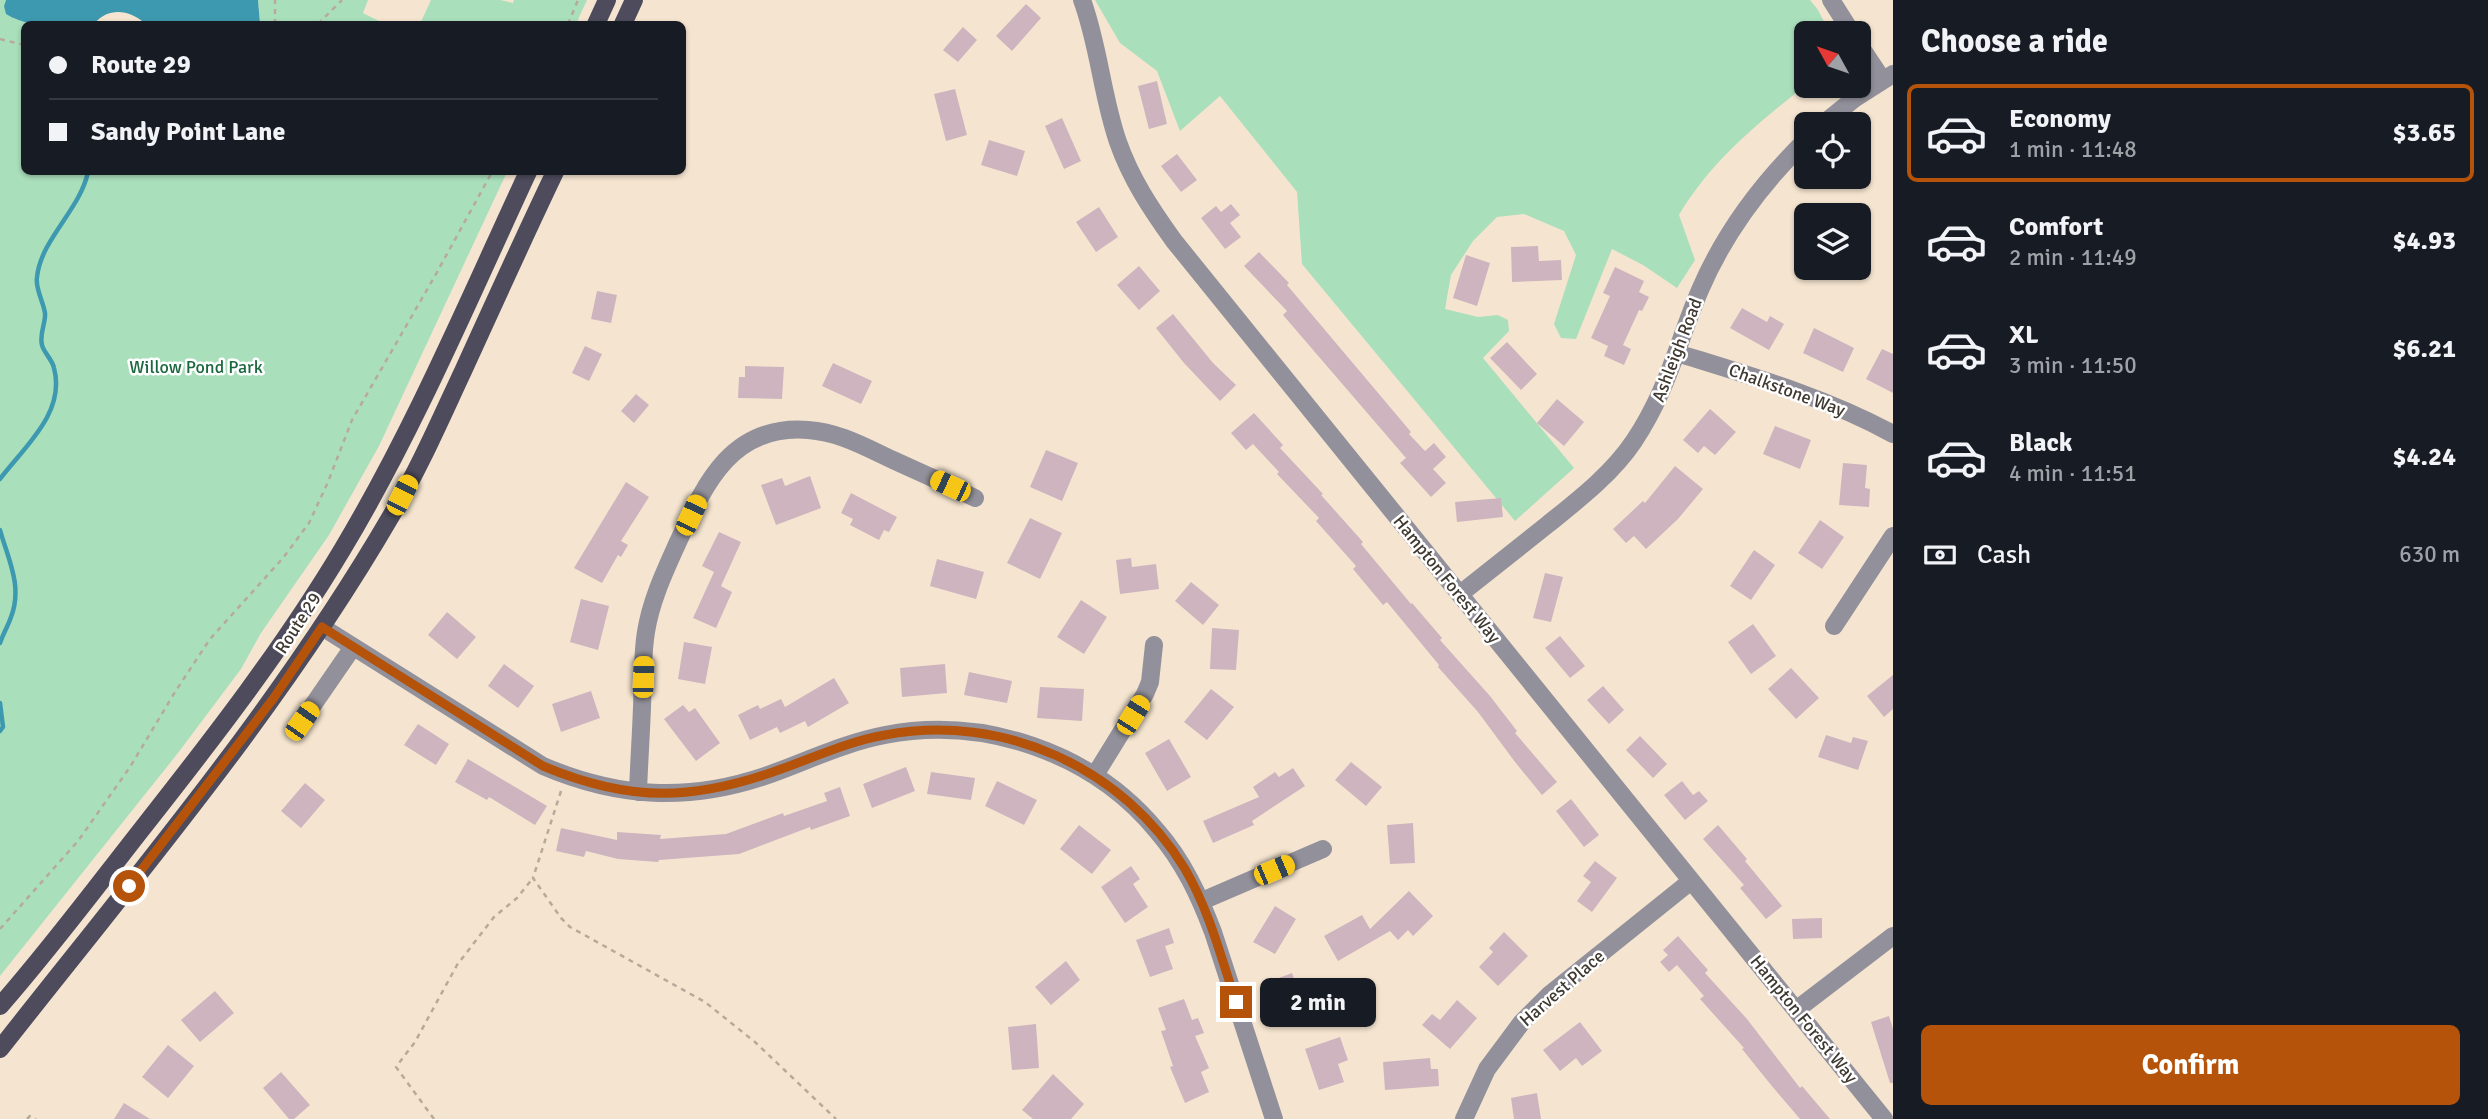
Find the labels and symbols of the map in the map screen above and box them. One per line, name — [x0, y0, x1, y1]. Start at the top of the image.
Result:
north arrow — [1794, 21, 1871, 98]
street label: Ashleigh Road — [1647, 295, 1707, 405]
park label: Willow Pond Park — [129, 356, 263, 378]
street label: Chalkstone Way — [1726, 359, 1849, 421]
car — [927, 468, 974, 504]
car — [384, 472, 421, 518]
car — [673, 492, 710, 538]
street label: Hampton Forest Way — [1389, 511, 1506, 648]
street label: Route 29 — [270, 588, 326, 658]
car — [632, 656, 655, 698]
car — [1113, 692, 1154, 738]
car — [282, 698, 323, 744]
car — [1251, 852, 1298, 888]
route start — [113, 870, 145, 902]
street label: Harvest Place — [1515, 945, 1609, 1031]
street label: Hampton Forest Way — [1746, 951, 1863, 1088]
callout: 2 min — [1260, 978, 1376, 1026]
route end — [1220, 986, 1252, 1018]

